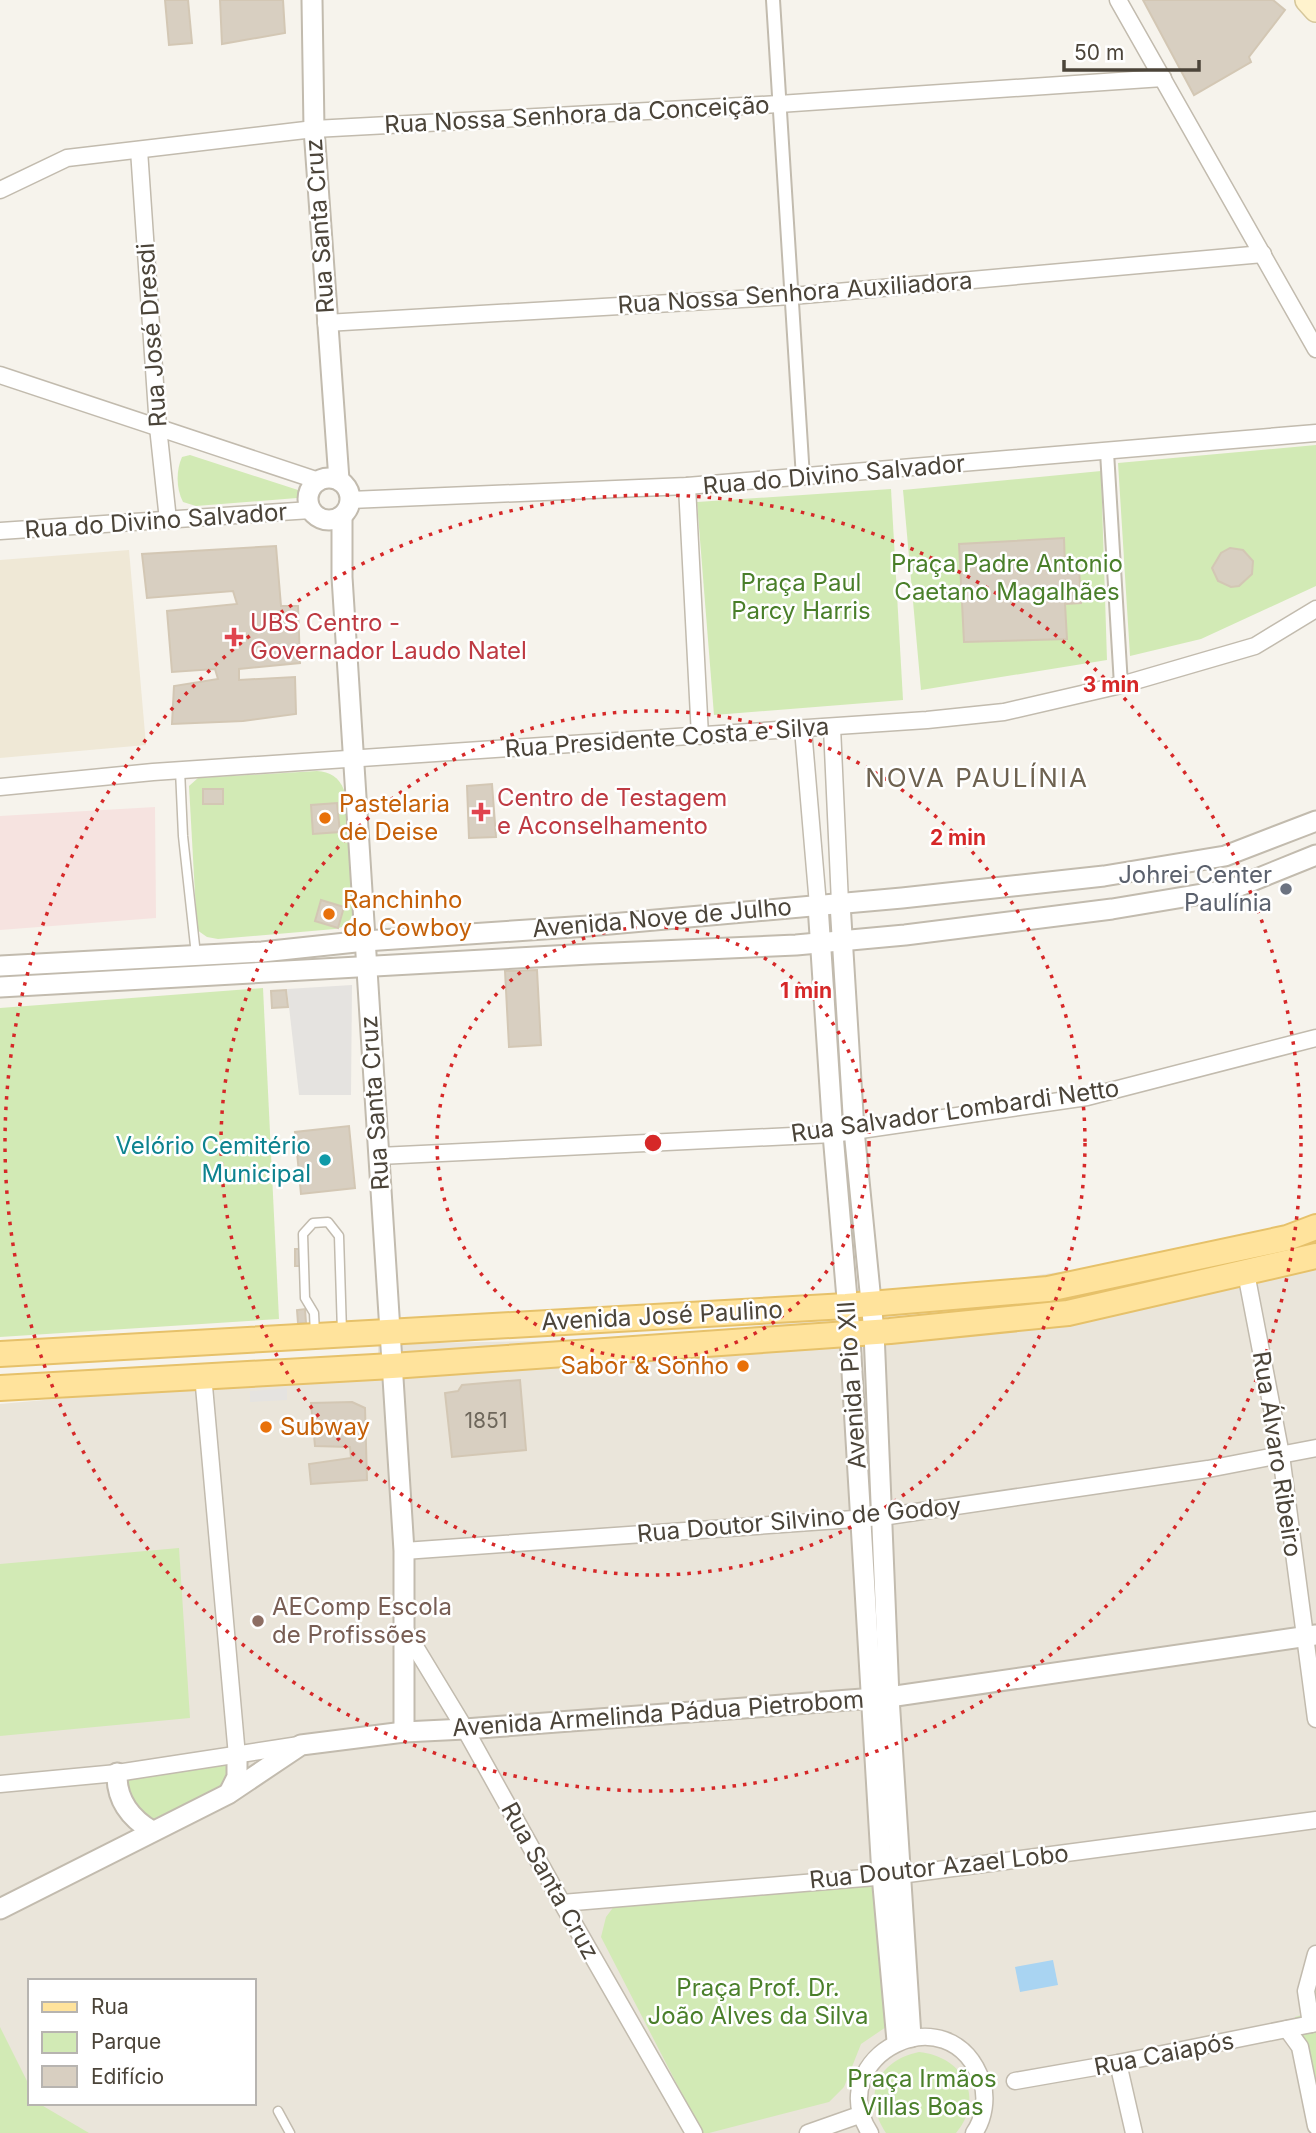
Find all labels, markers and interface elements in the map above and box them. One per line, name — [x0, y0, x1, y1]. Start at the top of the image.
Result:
scale bar — [1064, 28, 1199, 72]
text: 50 m — [1074, 40, 1124, 65]
street label: Rua Nossa Senhora da Conceição — [384, 90, 770, 139]
street label: Rua Santa Cruz — [299, 138, 340, 314]
street label: Rua José Dresdi — [131, 242, 172, 428]
street label: Rua Nossa Senhora Auxiliadora — [617, 266, 973, 319]
street label: Rua do Divino Salvador — [702, 449, 966, 500]
street label: Rua do Divino Salvador — [24, 497, 288, 544]
park label: Praça Padre Antonio Caetano Magalhães — [891, 549, 1123, 606]
park label: Praça Paul Parcy Harris — [731, 568, 871, 625]
place label: UBS Centro - Governador Laudo Natel — [250, 608, 527, 665]
marker: UBS Centro - Governador Laudo Natel — [224, 627, 244, 647]
text: 3 min — [1083, 672, 1139, 697]
street label: Rua Presidente Costa e Silva — [504, 712, 830, 763]
district label: NOVA PAULÍNIA — [865, 762, 1089, 793]
place label: Centro de Testagem e Aconselhamento — [497, 783, 727, 840]
place label: Pastelaria de Deise — [339, 789, 450, 846]
marker: Centro de Testagem e Aconselhamento — [471, 802, 491, 822]
marker: Pastelaria de Deise — [317, 810, 333, 826]
text: 2 min — [930, 825, 986, 850]
place label: Johrei Center Paulínia — [1118, 860, 1272, 917]
marker: Johrei Center Paulínia — [1278, 881, 1294, 897]
place label: Ranchinho do Cowboy — [343, 885, 472, 942]
street label: Avenida Nove de Julho — [531, 892, 793, 943]
marker: Ranchinho do Cowboy — [321, 906, 337, 922]
text: 1 min — [780, 978, 832, 1003]
street label: Rua Santa Cruz — [354, 1015, 395, 1191]
street label: Rua Salvador Lombardi Netto — [789, 1073, 1121, 1148]
place label: Velório Cemitério Municipal — [116, 1131, 311, 1188]
centre of rings — [641, 1131, 665, 1155]
marker: Velório Cemitério Municipal — [317, 1152, 333, 1168]
street label: Avenida José Paulino — [541, 1295, 783, 1336]
street label: Avenida Pio XII — [831, 1300, 872, 1470]
street label: Rua Álvaro Ribeiro — [1247, 1349, 1309, 1559]
place label: Sabor & Sonho — [560, 1351, 729, 1380]
marker: Sabor & Sonho — [735, 1358, 751, 1374]
house number: 1851 — [465, 1408, 507, 1433]
place label: Subway — [280, 1412, 370, 1441]
marker: Subway — [258, 1419, 274, 1435]
street label: Rua Doutor Silvino de Godoy — [636, 1491, 962, 1548]
place label: AEComp Escola de Profissões — [272, 1592, 452, 1649]
marker: AEComp Escola de Profissões — [250, 1613, 266, 1629]
street label: Avenida Armelinda Pádua Pietrobom — [451, 1685, 865, 1742]
street label: Rua Santa Cruz — [495, 1797, 606, 1964]
street label: Rua Doutor Azael Lobo — [808, 1838, 1070, 1895]
park label: Praça Prof. Dr. João Alves da Silva — [648, 1973, 868, 2030]
legend — [28, 1979, 256, 2105]
text: Rua — [91, 1994, 129, 2019]
street label: Rua Caiapós — [1091, 2026, 1236, 2081]
text: Parque — [91, 2029, 161, 2054]
text: Edifício — [91, 2064, 164, 2089]
park label: Praça Irmãos Villas Boas — [847, 2064, 997, 2121]

